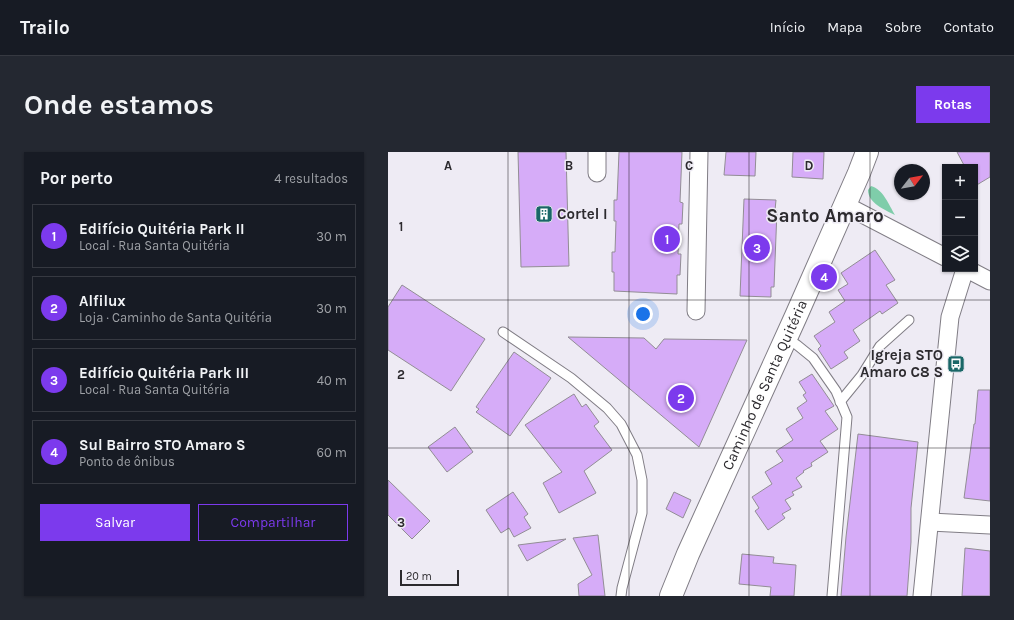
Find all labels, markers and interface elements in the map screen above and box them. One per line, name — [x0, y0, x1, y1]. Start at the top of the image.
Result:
text: Trailo — [20, 17, 70, 39]
text: Início — [770, 19, 805, 36]
text: Mapa — [827, 19, 863, 36]
text: Sobre — [885, 19, 921, 36]
text: Contato — [943, 19, 994, 36]
button: Rotas — [916, 86, 990, 123]
text: Onde estamos — [24, 88, 214, 121]
text: A — [444, 158, 452, 173]
text: B — [565, 158, 573, 173]
text: C — [685, 158, 693, 173]
text: D — [805, 158, 814, 173]
north arrow — [894, 164, 930, 200]
map controls — [942, 164, 978, 272]
button: + — [942, 164, 978, 200]
text: Por perto — [40, 168, 113, 188]
text: 4 resultados — [274, 171, 348, 186]
button: − — [942, 200, 978, 236]
building icon: Cortel I — [534, 204, 554, 224]
place label: Cortel I — [557, 205, 608, 223]
district label: Santo Amaro — [766, 205, 884, 227]
text: 1 — [399, 219, 403, 234]
text: Edifício Quitéria Park II — [79, 220, 245, 238]
pin: 1 — [654, 224, 680, 254]
text: 1 — [52, 229, 56, 244]
text: 30 m — [316, 229, 347, 244]
pin: 3 — [744, 233, 770, 263]
button: layers — [942, 236, 978, 272]
text: Local · Rua Santa Quitéria — [79, 238, 230, 253]
pin: 4 — [811, 262, 837, 292]
text: Alfilux — [79, 292, 126, 310]
street label: Caminho de Santa Quitéria — [718, 297, 811, 473]
text: 2 — [50, 301, 58, 316]
text: 30 m — [316, 301, 347, 316]
your location — [633, 304, 653, 324]
text: Loja · Caminho de Santa Quitéria — [79, 310, 272, 325]
place label: Igreja STO Amaro C8 S — [860, 346, 943, 381]
bus stop icon: Igreja STO Amaro C8 S — [946, 354, 966, 374]
text: Edifício Quitéria Park III — [79, 364, 249, 382]
text: 2 — [397, 367, 405, 382]
text: 3 — [50, 373, 58, 388]
text: 40 m — [317, 373, 347, 388]
text: Local · Rua Santa Quitéria — [79, 382, 230, 397]
pin: 2 — [668, 383, 694, 413]
text: Sul Bairro STO Amaro S — [79, 436, 246, 454]
text: 4 — [50, 445, 58, 460]
text: 60 m — [317, 445, 347, 460]
text: Ponto de ônibus — [79, 454, 175, 469]
button: Salvar — [40, 504, 190, 541]
button: Compartilhar — [198, 504, 348, 541]
text: 3 — [397, 515, 405, 530]
scale bar — [400, 568, 459, 587]
text: 20 m — [406, 570, 432, 583]

